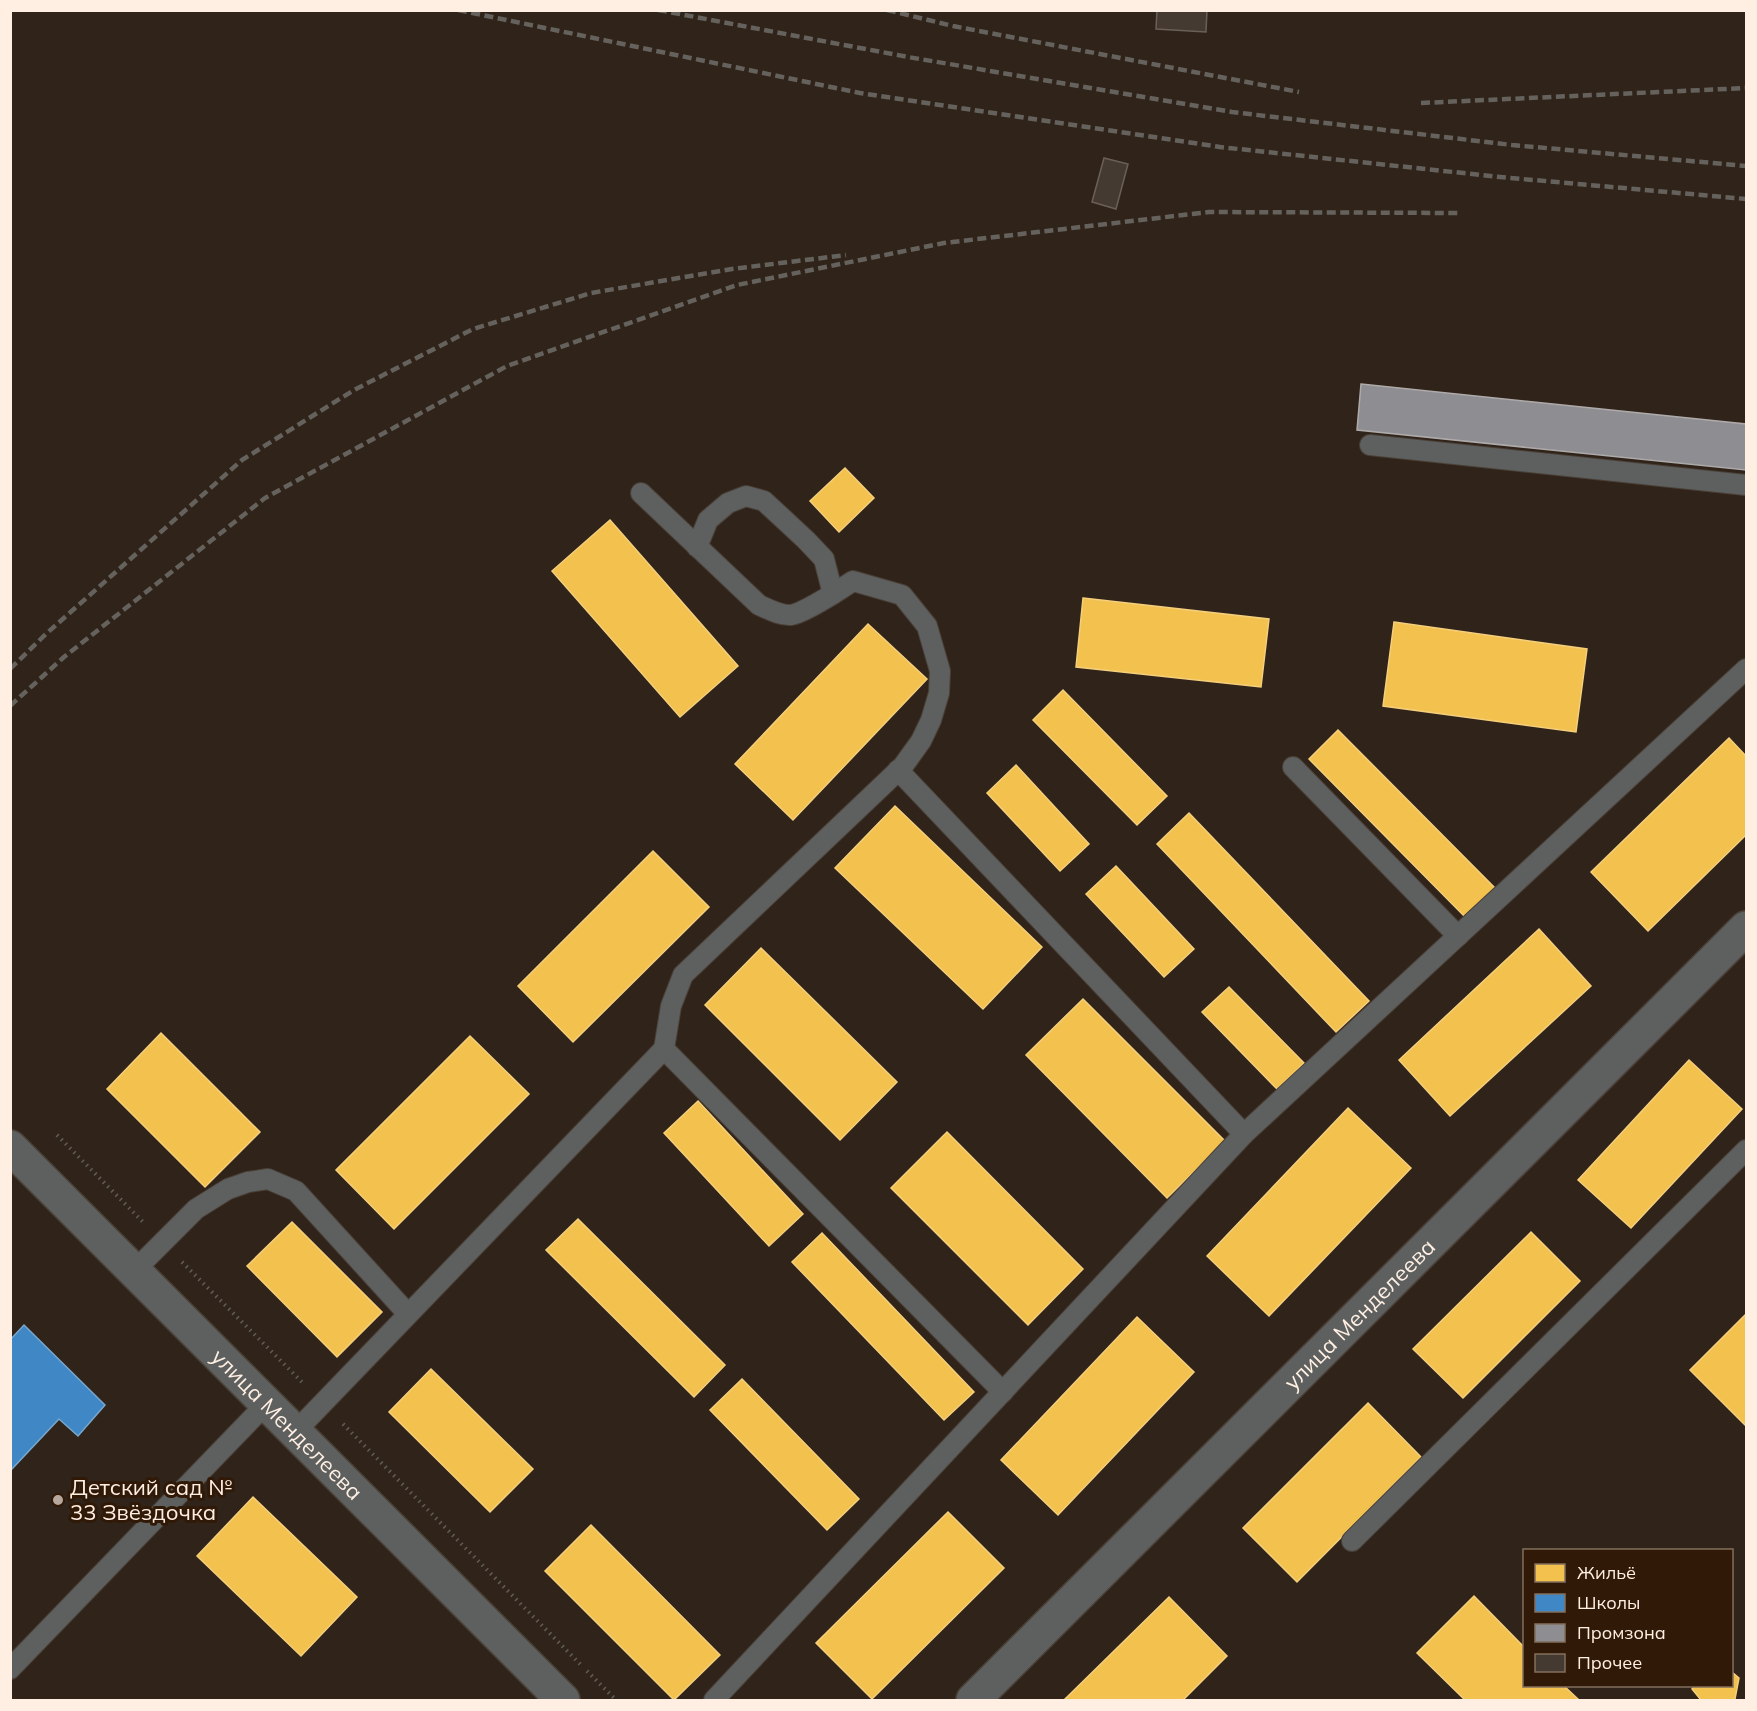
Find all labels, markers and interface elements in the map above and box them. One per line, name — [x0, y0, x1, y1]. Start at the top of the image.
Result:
street label: улица Менделеева — [1278, 1233, 1441, 1396]
street label: улица Менделеева — [206, 1343, 369, 1506]
place label: Детский сад № 33 Звёздочка — [70, 1473, 232, 1526]
marker: Детский сад № 33 Звёздочка — [51, 1493, 65, 1507]
legend — [1523, 1549, 1733, 1687]
text: Жильё — [1577, 1561, 1636, 1584]
text: Школы — [1577, 1591, 1640, 1614]
text: Промзона — [1577, 1621, 1666, 1644]
text: Прочее — [1577, 1651, 1642, 1674]

